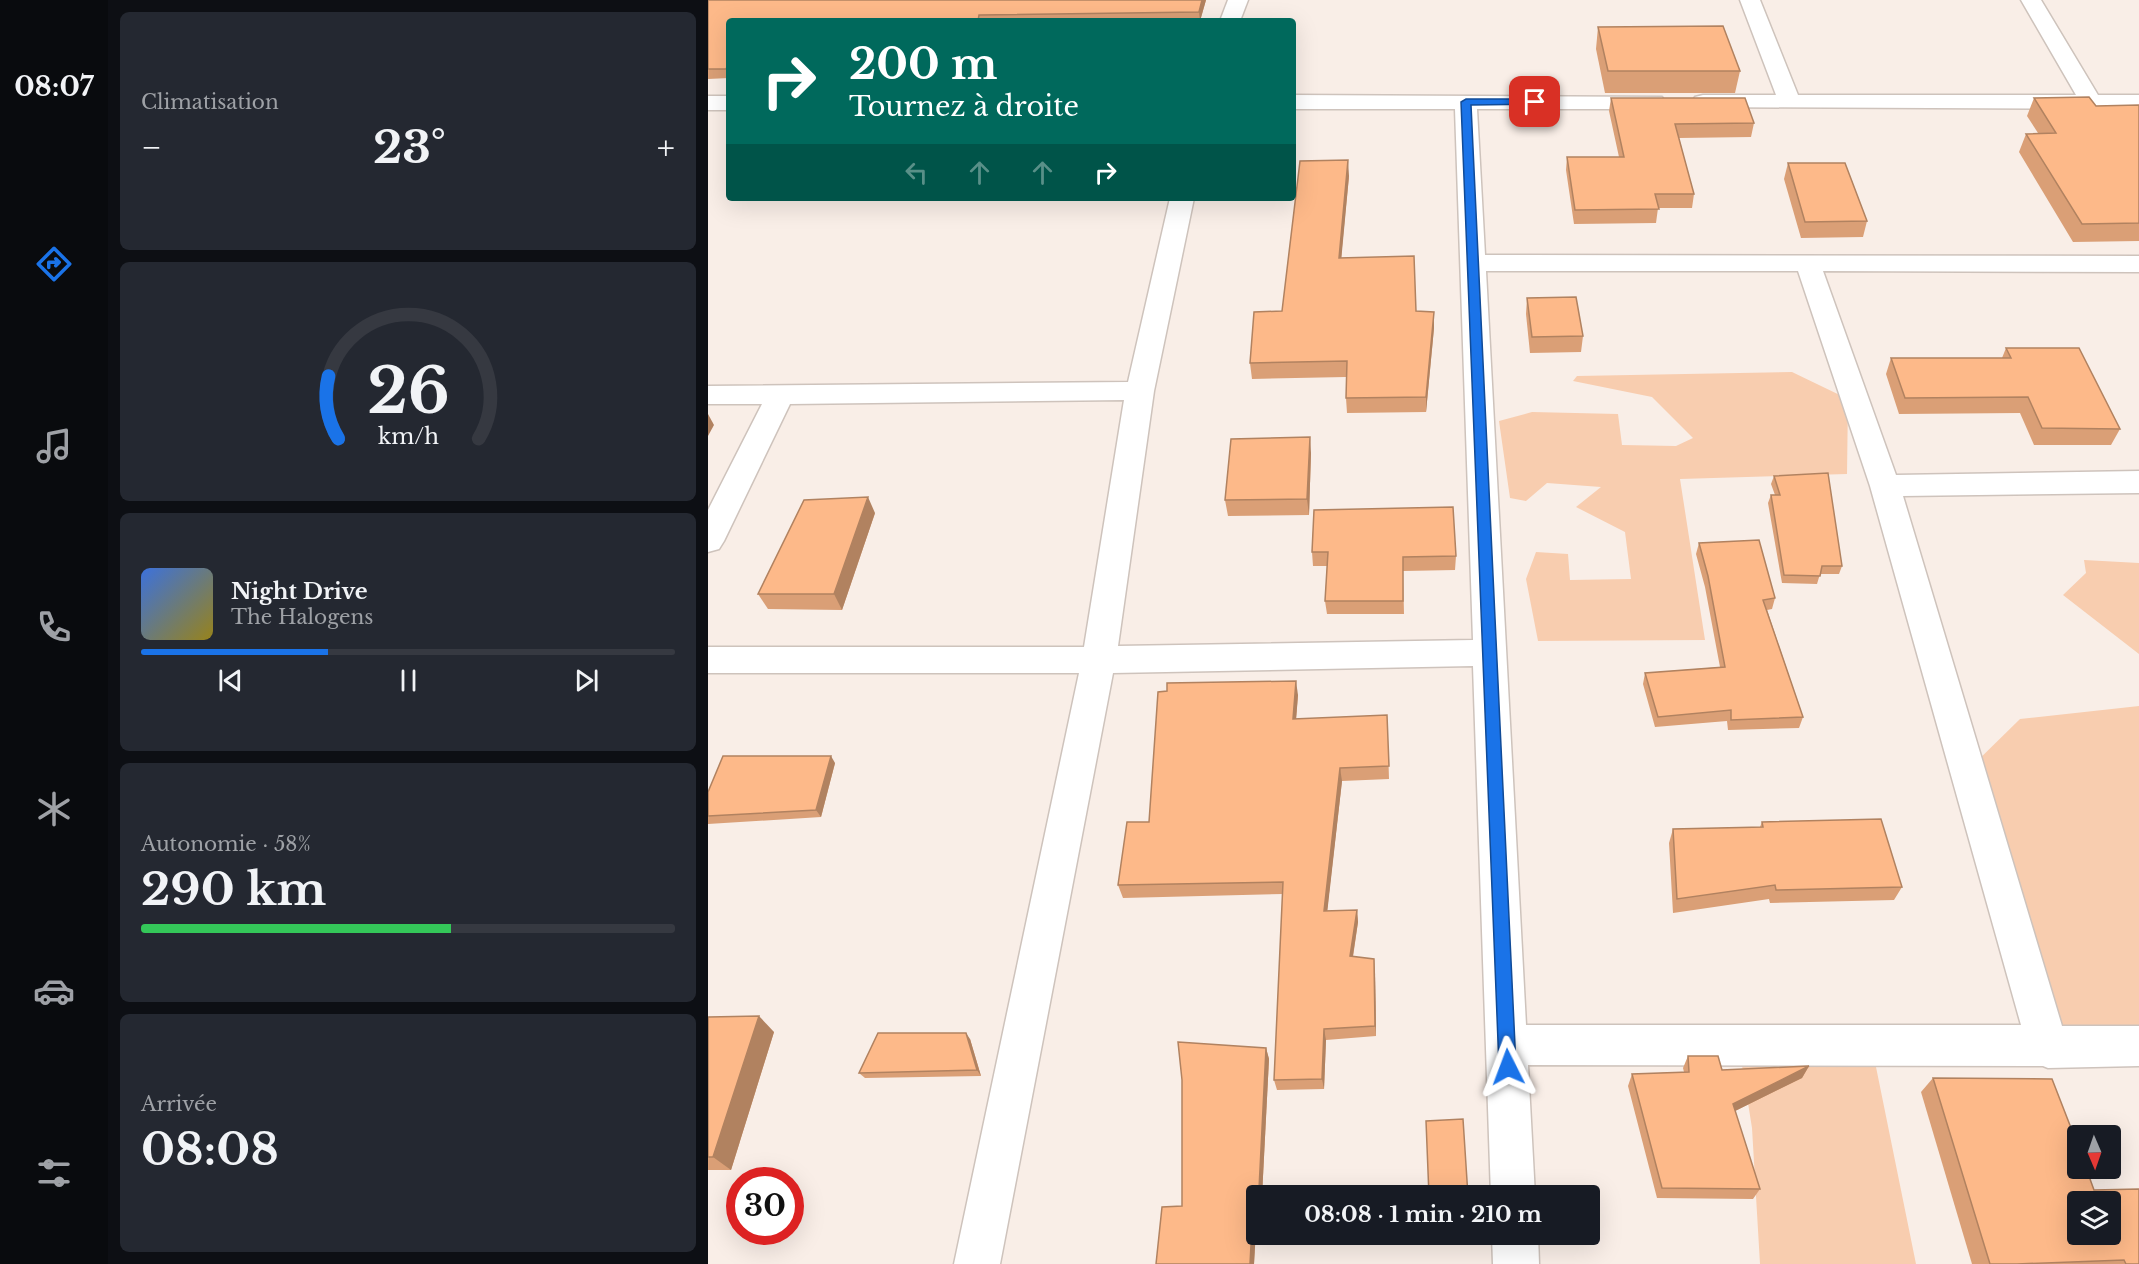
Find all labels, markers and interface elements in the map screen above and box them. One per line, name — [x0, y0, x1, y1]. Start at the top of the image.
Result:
text: 200 m — [849, 38, 997, 90]
icon: right — [750, 42, 828, 120]
text: 08:07 — [14, 70, 94, 103]
pin — [1509, 76, 1560, 127]
icon: arrive — [1518, 85, 1551, 118]
text: Climatisation — [141, 90, 279, 114]
text: Tournez à droite — [849, 90, 1079, 123]
text: 23° — [373, 119, 446, 175]
text: − — [141, 127, 162, 168]
text: + — [657, 127, 675, 168]
icon: left — [900, 156, 933, 189]
icon: ahead — [963, 156, 996, 189]
icon: ahead — [1026, 156, 1059, 189]
icon: right — [1089, 156, 1122, 189]
icon: directions — [33, 243, 75, 285]
text: 26 — [367, 352, 449, 430]
text: km/h — [378, 423, 439, 450]
icon: music — [33, 425, 75, 467]
text: Night Drive — [231, 578, 368, 605]
text: The Halogens — [231, 605, 373, 629]
icon: phone — [33, 606, 75, 648]
icon: previous — [214, 664, 247, 697]
icon: pause — [392, 664, 425, 697]
icon: next — [570, 664, 603, 697]
icon: climate — [33, 788, 75, 830]
text: Autonomie · 58% — [141, 832, 311, 856]
text: 290 km — [141, 861, 326, 917]
icon: car — [33, 970, 75, 1012]
position arrow — [1476, 1035, 1540, 1099]
text: Arrivée — [141, 1092, 217, 1116]
text: 08:08 — [141, 1121, 279, 1177]
north arrow — [2067, 1125, 2121, 1179]
map controls — [2067, 1125, 2121, 1245]
icon: filters — [33, 1152, 75, 1194]
speed limit sign: 30 — [726, 1167, 804, 1245]
button: layers — [2067, 1191, 2121, 1245]
text: 08:08 · 1 min · 210 m — [1304, 1201, 1542, 1228]

